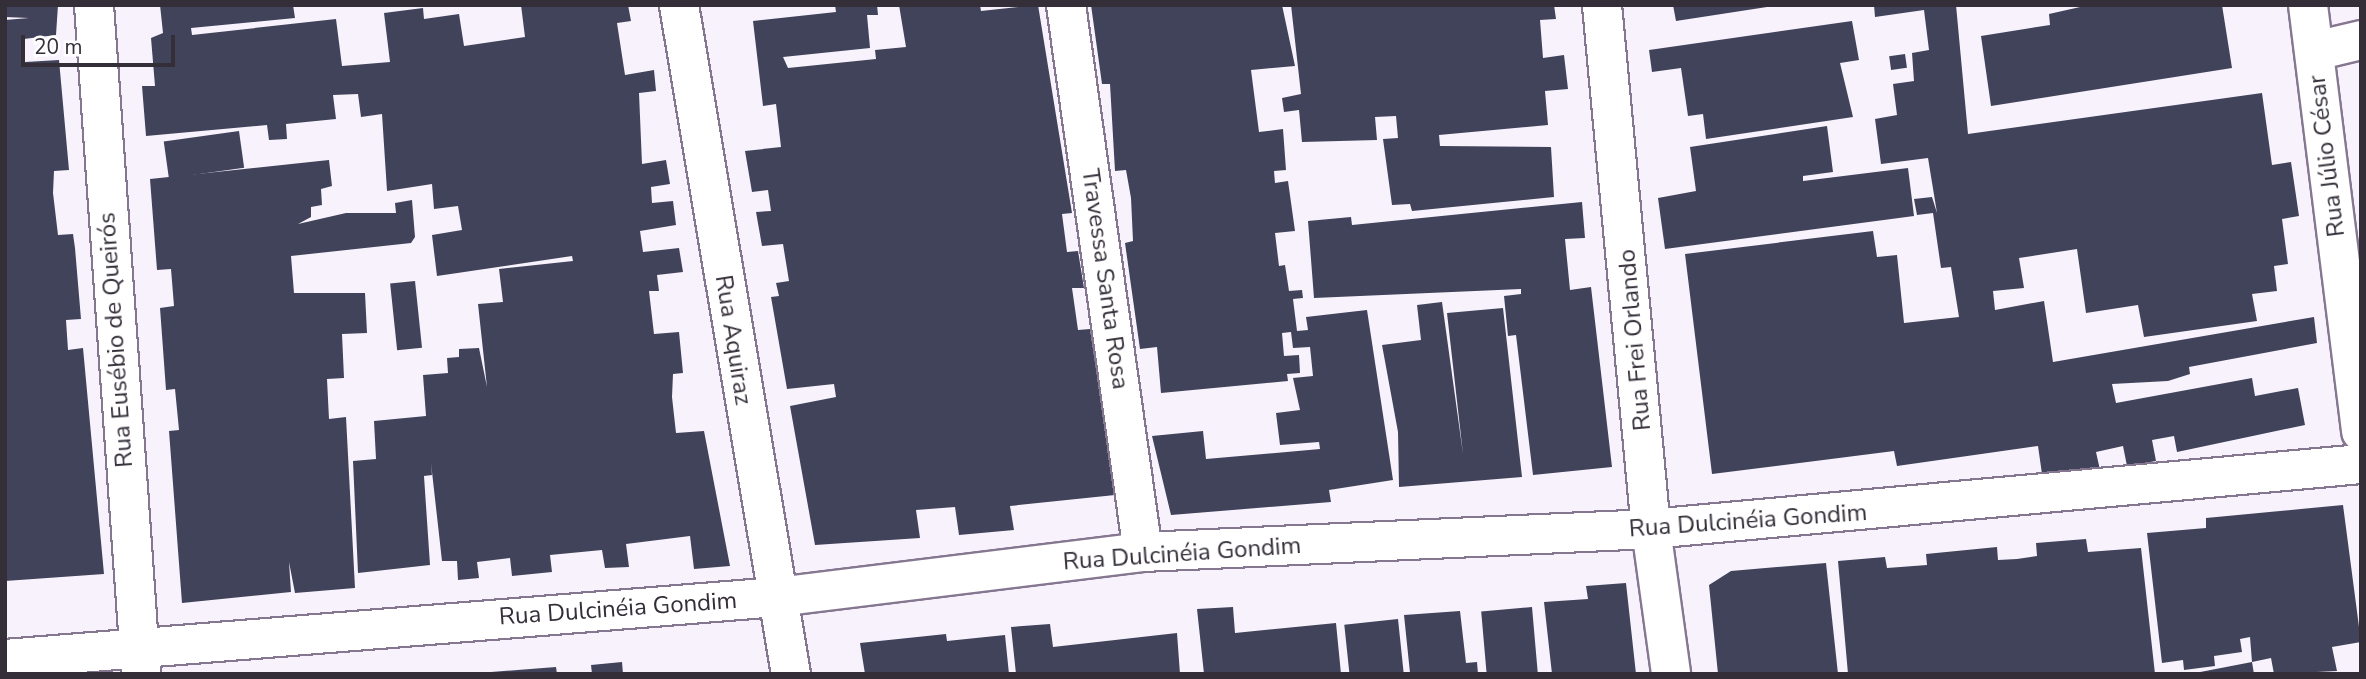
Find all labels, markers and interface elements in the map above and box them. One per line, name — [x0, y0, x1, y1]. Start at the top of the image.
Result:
scale bar — [24, 21, 178, 65]
text: 20 m — [34, 33, 83, 61]
street label: Rua Júlio César — [2303, 73, 2351, 239]
street label: Travessa Santa Rosa — [1075, 167, 1135, 391]
street label: Rua Eusébio de Queirós — [93, 211, 139, 469]
street label: Rua Frei Orlando — [1613, 248, 1657, 432]
street label: Rua Aquiraz — [709, 273, 757, 407]
street label: Rua Dulcinéia Gondim — [1628, 498, 1868, 544]
street label: Rua Dulcinéia Gondim — [1062, 531, 1302, 577]
street label: Rua Dulcinéia Gondim — [498, 586, 738, 632]

